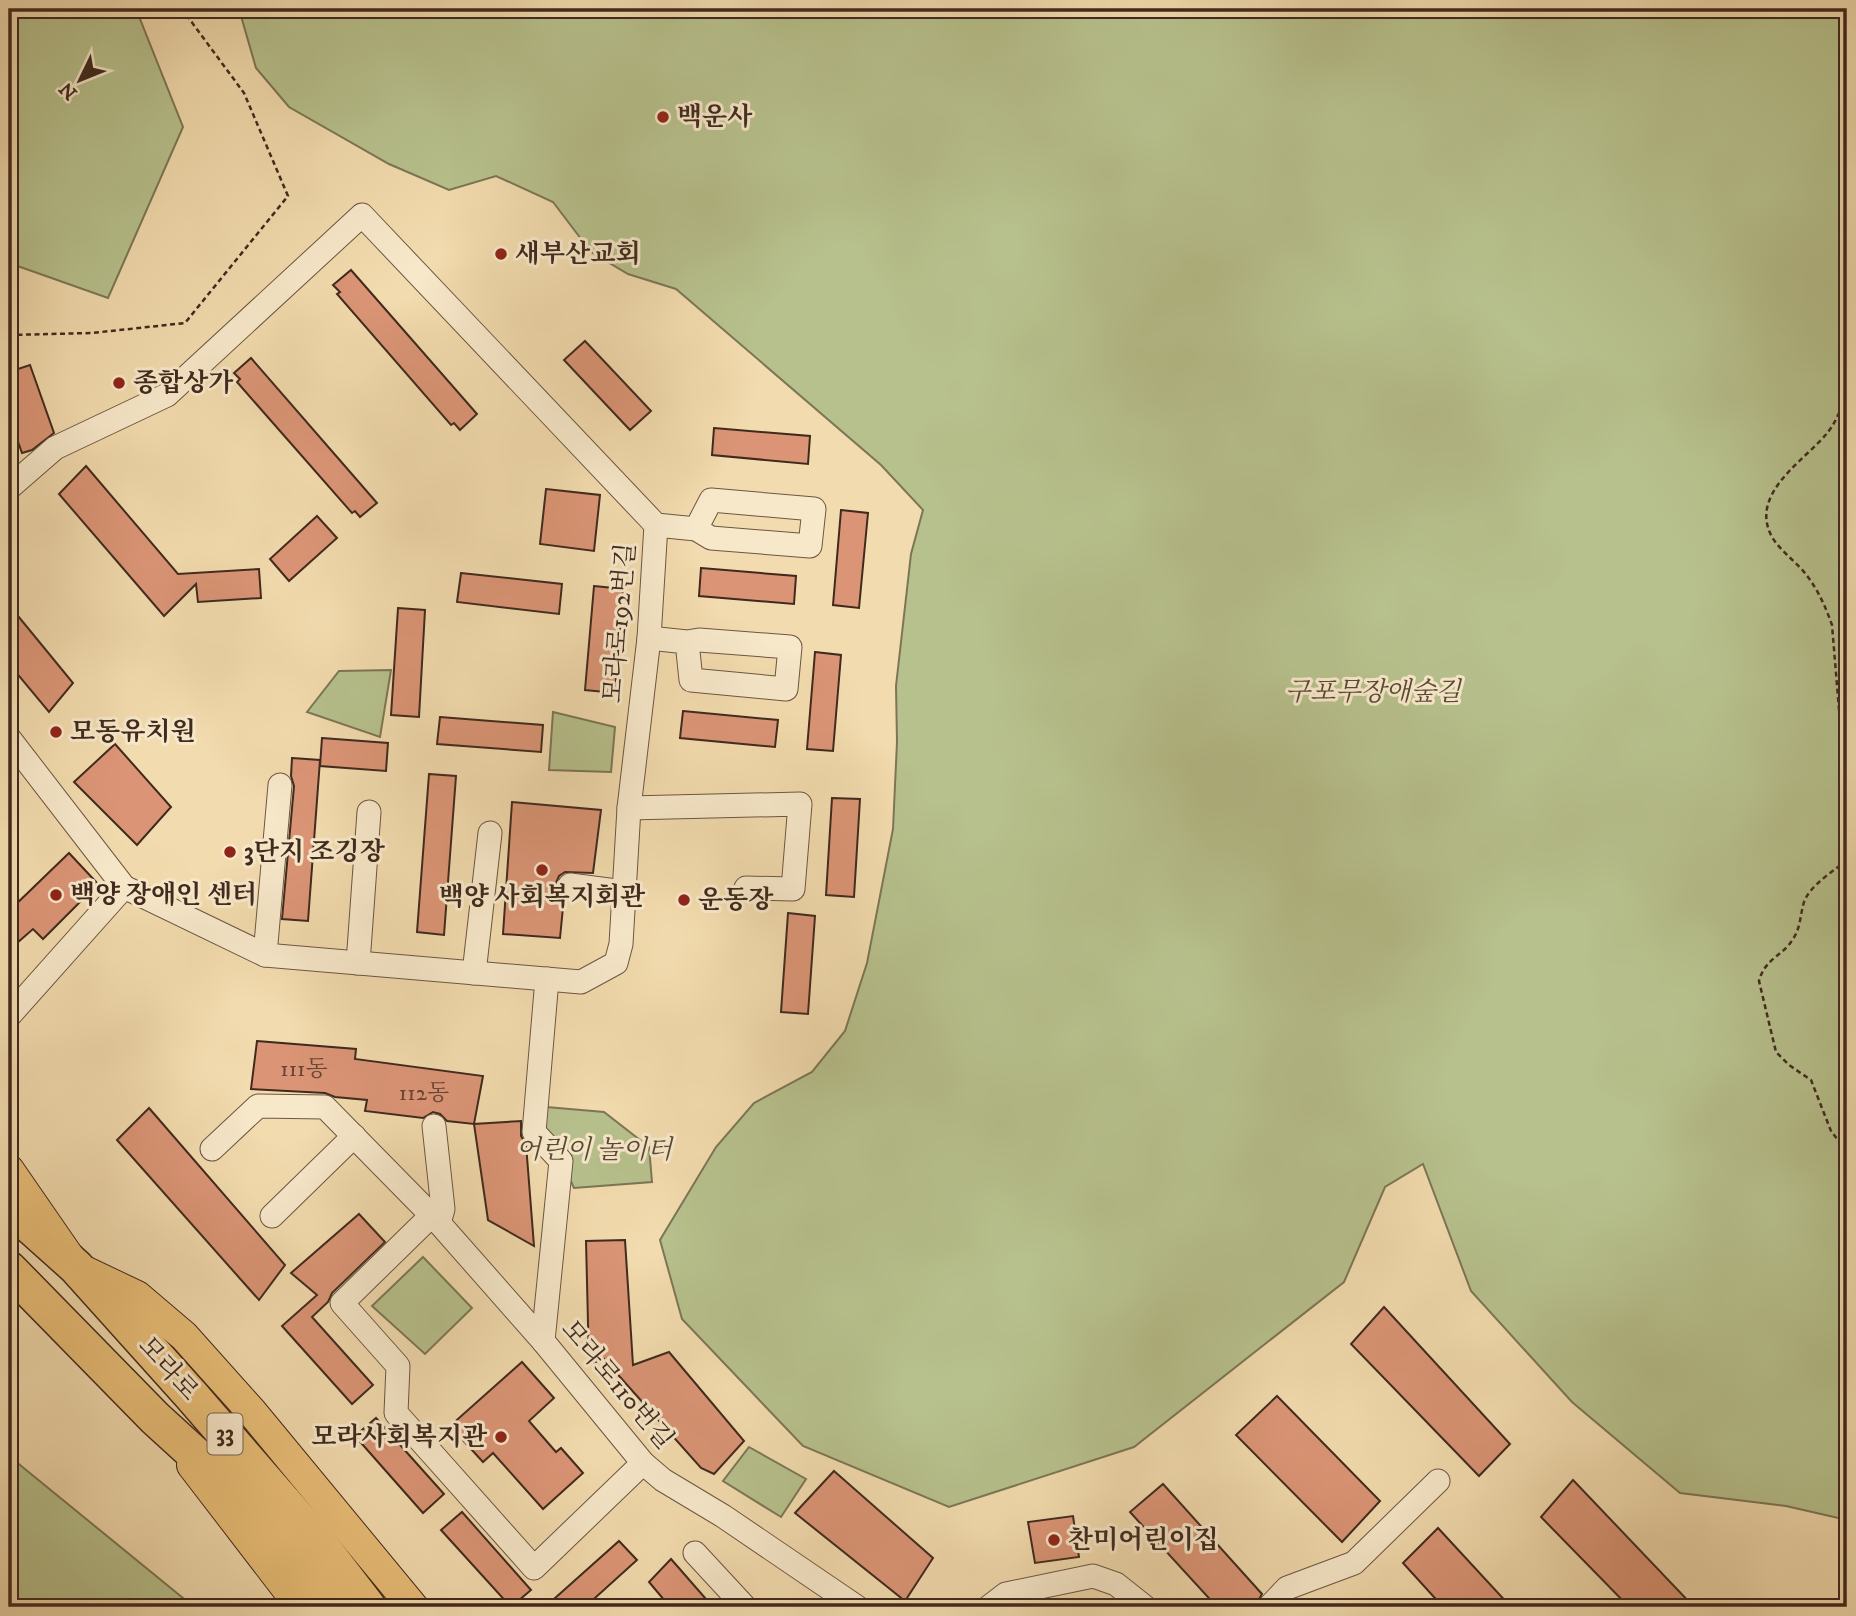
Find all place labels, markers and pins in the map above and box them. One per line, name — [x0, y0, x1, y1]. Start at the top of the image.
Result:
place label: 백운사 — [677, 101, 753, 134]
marker: 백운사 — [655, 109, 671, 125]
place label: 새부산교회 — [515, 238, 641, 271]
marker: 새부산교회 — [493, 246, 509, 262]
place label: 종합상가 — [133, 367, 234, 400]
marker: 종합상가 — [111, 375, 127, 391]
place label: 모동유치원 — [70, 716, 196, 749]
marker: 모동유치원 — [48, 724, 64, 740]
place label: 3단지 조깅장 — [244, 836, 386, 869]
marker: 3단지 조깅장 — [222, 844, 238, 860]
marker: 백양 사회복지회관 — [534, 862, 550, 878]
place label: 백양 장애인 센터 — [70, 879, 257, 912]
place label: 백양 사회복지회관 — [439, 881, 646, 914]
place label: 운동장 — [698, 884, 774, 917]
marker: 백양 장애인 센터 — [48, 887, 64, 903]
marker: 운동장 — [676, 892, 692, 908]
place label: 모라사회복지관 — [311, 1421, 488, 1454]
marker: 모라사회복지관 — [493, 1429, 509, 1445]
place label: 찬미어린이집 — [1068, 1524, 1219, 1557]
marker: 찬미어린이집 — [1046, 1532, 1062, 1548]

